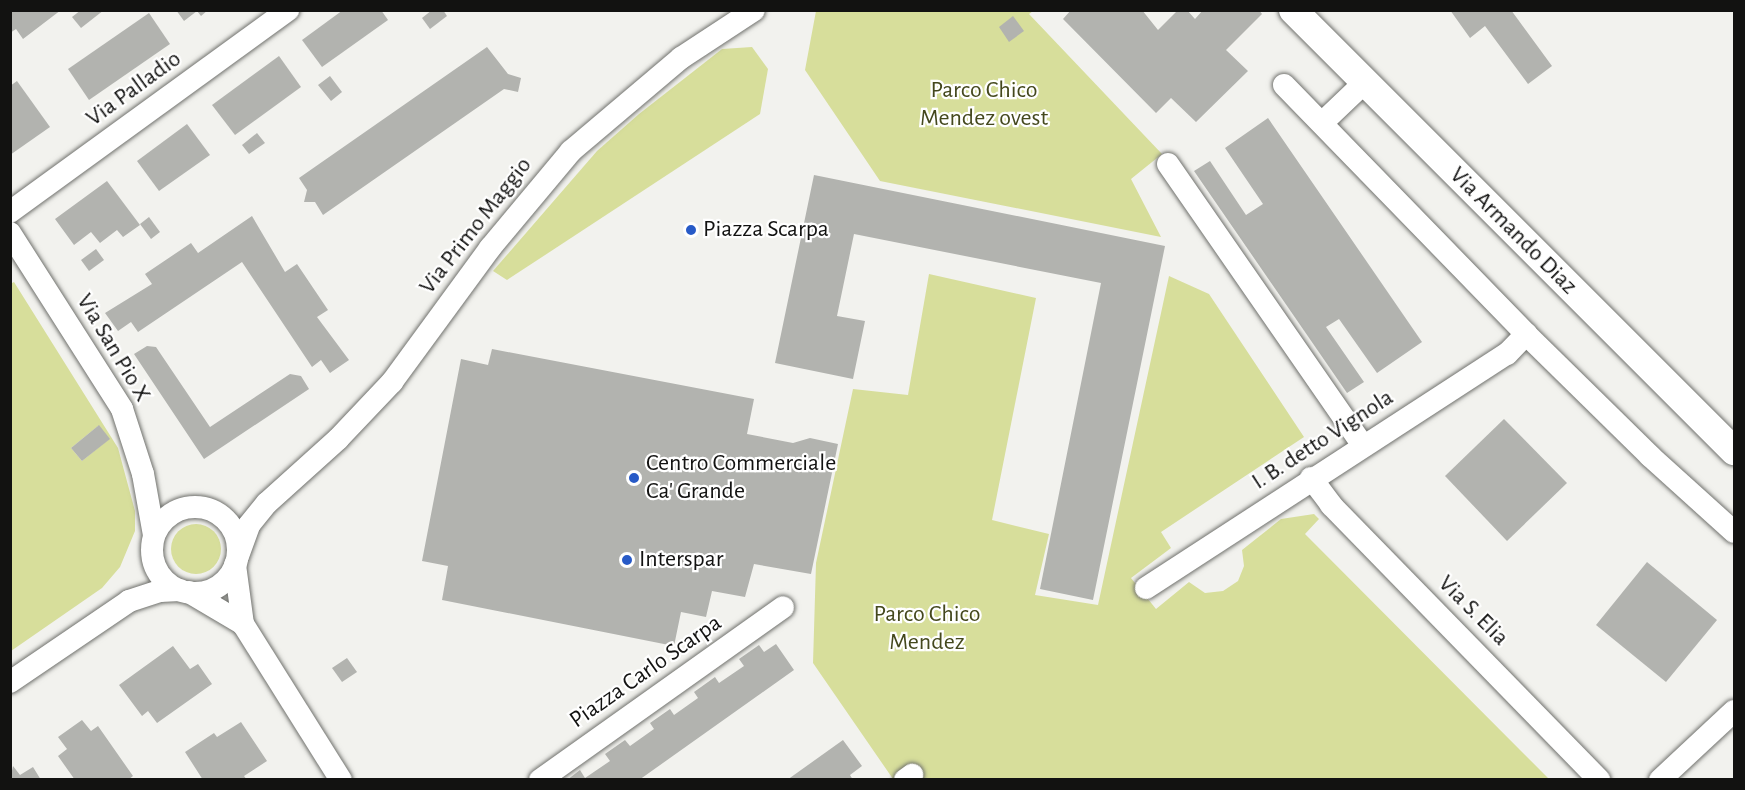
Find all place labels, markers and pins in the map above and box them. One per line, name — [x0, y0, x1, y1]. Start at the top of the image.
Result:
place label: Piazza Scarpa — [703, 216, 829, 244]
marker: Piazza Scarpa — [684, 223, 698, 237]
place label: Centro Commerciale Ca' Grande — [646, 450, 836, 506]
marker: Centro Commerciale Ca' Grande — [627, 471, 641, 485]
place label: Interspar — [639, 546, 723, 574]
marker: Interspar — [620, 553, 634, 567]

